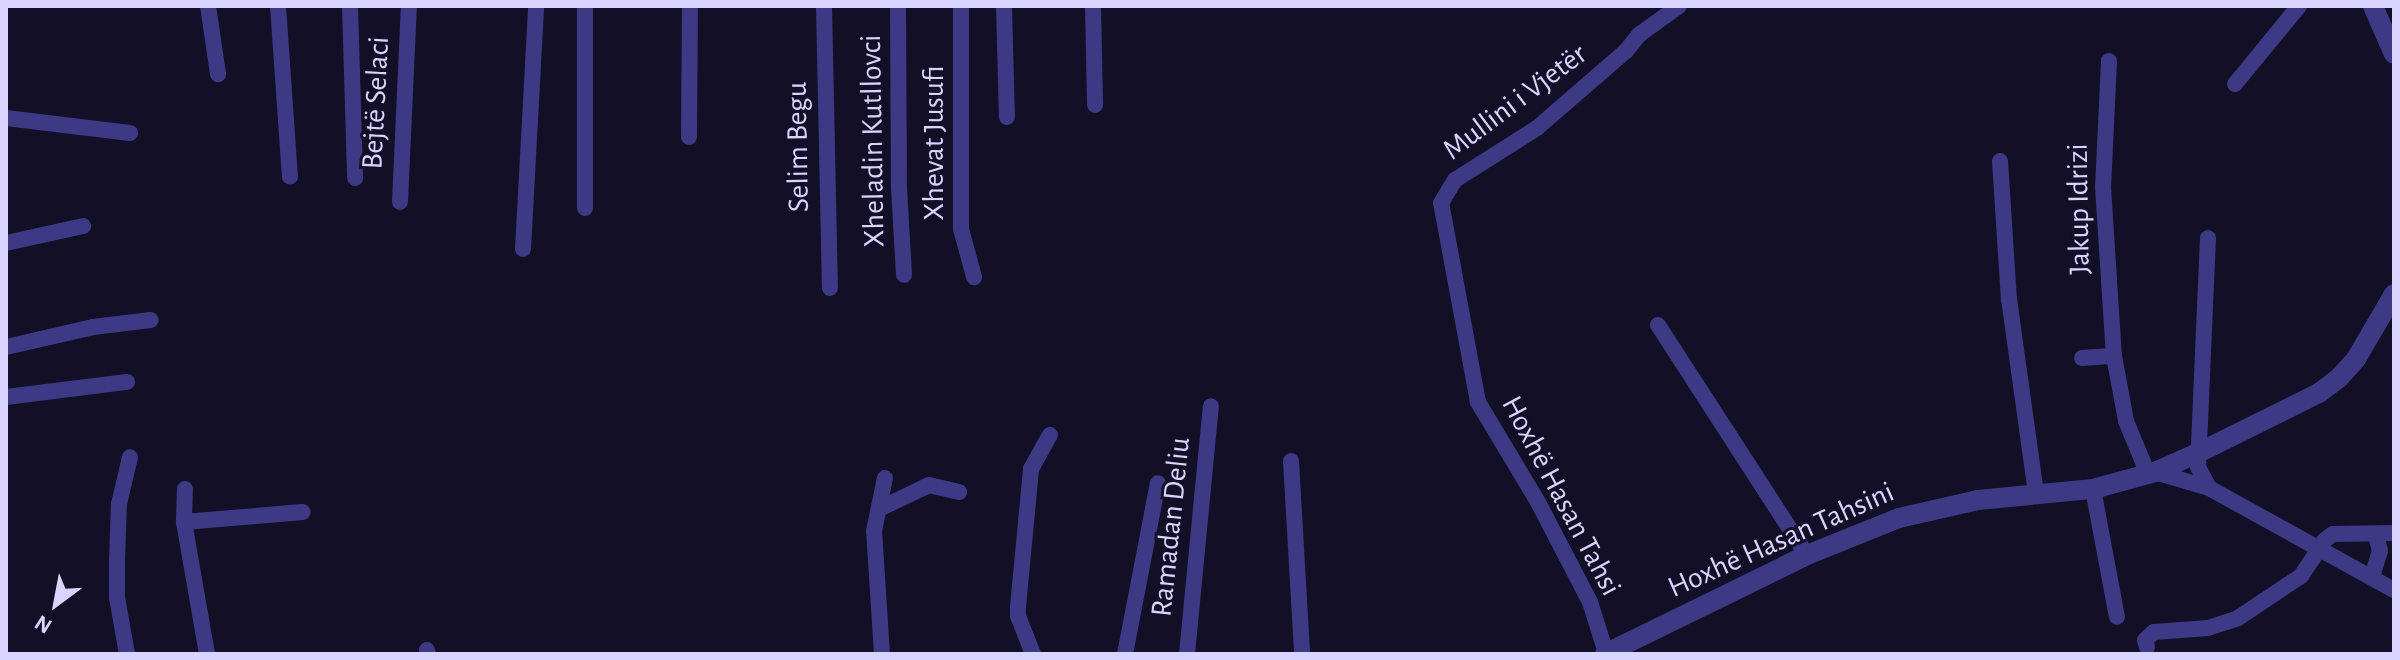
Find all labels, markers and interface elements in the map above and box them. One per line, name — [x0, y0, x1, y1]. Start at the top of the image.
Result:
street label: Xheladin Kutllovci — [853, 34, 893, 248]
street label: Bejtë Selaci — [355, 36, 397, 170]
street label: Mullini i Vjetër — [1436, 36, 1594, 168]
street label: Xhevat Jusufi — [916, 66, 952, 220]
street label: Selim Begu — [779, 82, 817, 212]
street label: Jakup Idrizi — [2060, 143, 2098, 275]
street label: Hoxhë Hasan Tahsi — [1493, 390, 1629, 602]
street label: Ramadan Deliu — [1144, 436, 1198, 618]
street label: Hoxhë Hasan Tahsini — [1662, 474, 1900, 606]
north arrow — [16, 564, 96, 644]
text: N — [31, 611, 56, 638]

